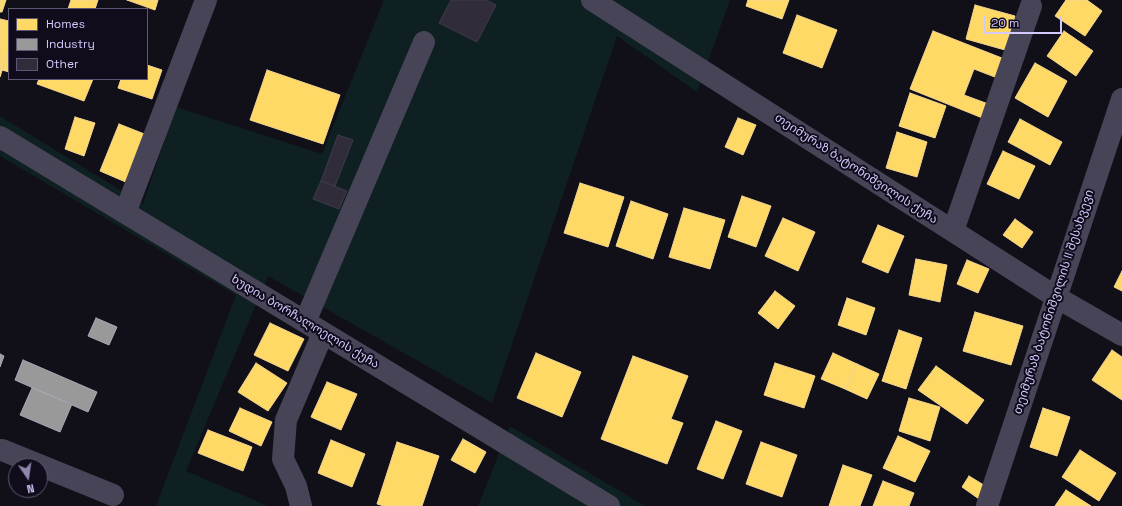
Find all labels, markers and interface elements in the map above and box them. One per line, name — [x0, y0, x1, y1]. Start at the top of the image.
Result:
legend — [8, 8, 148, 80]
scale bar — [986, 8, 1064, 34]
text: 20 m — [991, 15, 1019, 31]
text: Homes — [46, 16, 85, 32]
text: Industry — [46, 36, 95, 52]
text: Other — [46, 56, 79, 72]
street label: თეიმურაზ ბატონიშვილის ქუჩა — [772, 111, 940, 227]
street label: თეიმურაზ ბატონიშვილის II შესახვევი — [1011, 188, 1097, 416]
street label: ხუდია ბორჩალოელის ქუჩა — [229, 272, 381, 372]
north arrow — [8, 458, 48, 498]
text: N — [25, 481, 36, 496]

